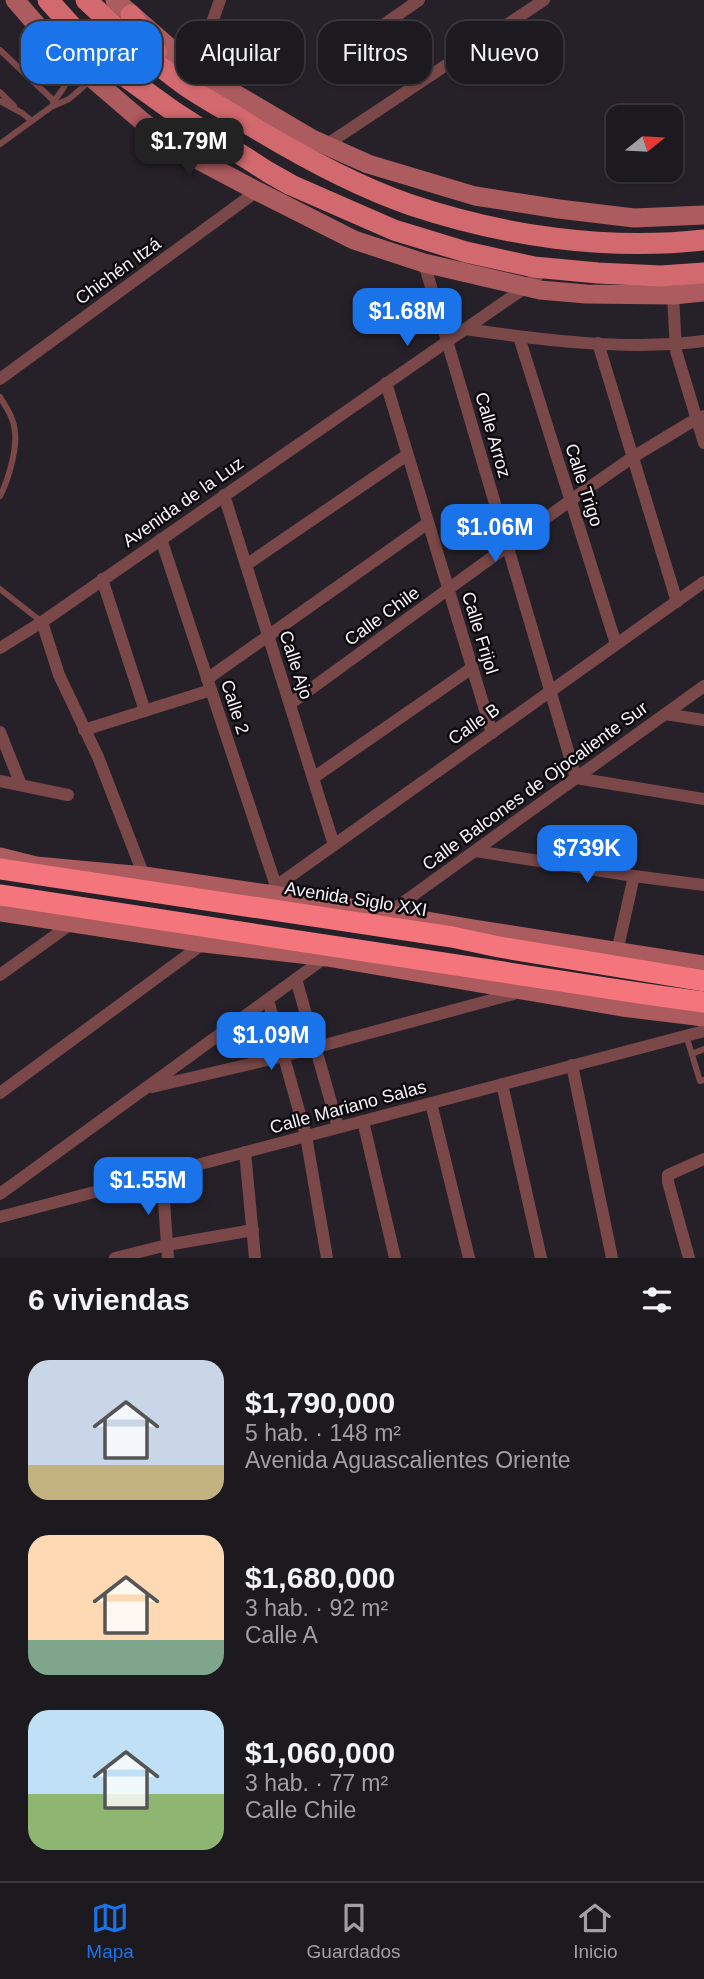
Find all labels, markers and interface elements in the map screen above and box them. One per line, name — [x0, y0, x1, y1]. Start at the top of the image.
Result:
chip: Comprar — [21, 21, 162, 84]
chip: Alquilar — [176, 21, 304, 84]
chip: Filtros — [318, 21, 432, 84]
chip: Nuevo — [446, 21, 563, 84]
north arrow — [606, 105, 682, 182]
map controls — [606, 105, 683, 182]
pin: $1.79M — [132, 118, 246, 178]
text: $1.79M — [151, 128, 227, 154]
street label: Chichén Itzá — [72, 233, 165, 308]
pin: $1.68M — [350, 288, 464, 348]
text: $1.68M — [369, 298, 445, 324]
street label: Calle Arroz — [471, 390, 515, 480]
street label: Calle Trigo — [561, 441, 607, 529]
street label: Avenida de la Luz — [119, 453, 247, 551]
pin: $1.06M — [438, 504, 552, 564]
text: $1.06M — [457, 514, 533, 540]
street label: Calle Chile — [341, 582, 423, 650]
street label: Calle Frijol — [458, 589, 502, 677]
street label: Calle Ajo — [276, 628, 316, 702]
street label: Calle 2 — [217, 677, 253, 737]
street label: Calle Balcones de Ojocaliente Sur — [419, 698, 651, 874]
street label: Calle B — [444, 699, 504, 749]
pin: $739K — [538, 826, 636, 885]
text: $739K — [553, 835, 621, 861]
street label: Avenida Siglo XXI — [283, 878, 429, 920]
pin: $1.09M — [214, 1012, 328, 1072]
text: $1.09M — [233, 1022, 309, 1048]
street label: Calle Mariano Salas — [268, 1076, 428, 1138]
pin: $1.55M — [91, 1158, 205, 1217]
text: $1.55M — [110, 1167, 186, 1193]
icon: filters — [638, 1281, 676, 1319]
text: 6 viviendas — [28, 1283, 190, 1316]
text: $1,790,000 — [245, 1386, 395, 1419]
icon: home — [84, 1388, 168, 1472]
text: 5 hab. · 148 m² — [245, 1420, 401, 1446]
text: Avenida Aguascalientes Oriente — [245, 1447, 571, 1473]
text: $1,680,000 — [245, 1561, 395, 1594]
icon: home — [84, 1563, 168, 1647]
text: 3 hab. · 92 m² — [245, 1595, 388, 1621]
text: Calle A — [245, 1622, 318, 1648]
text: $1,060,000 — [245, 1736, 395, 1769]
icon: home — [84, 1738, 168, 1822]
text: 3 hab. · 77 m² — [245, 1770, 388, 1796]
text: Calle Chile — [245, 1797, 356, 1823]
tab: Mapa — [86, 1899, 134, 1963]
tab: Guardados — [307, 1899, 401, 1963]
tab: Inicio — [573, 1899, 618, 1963]

